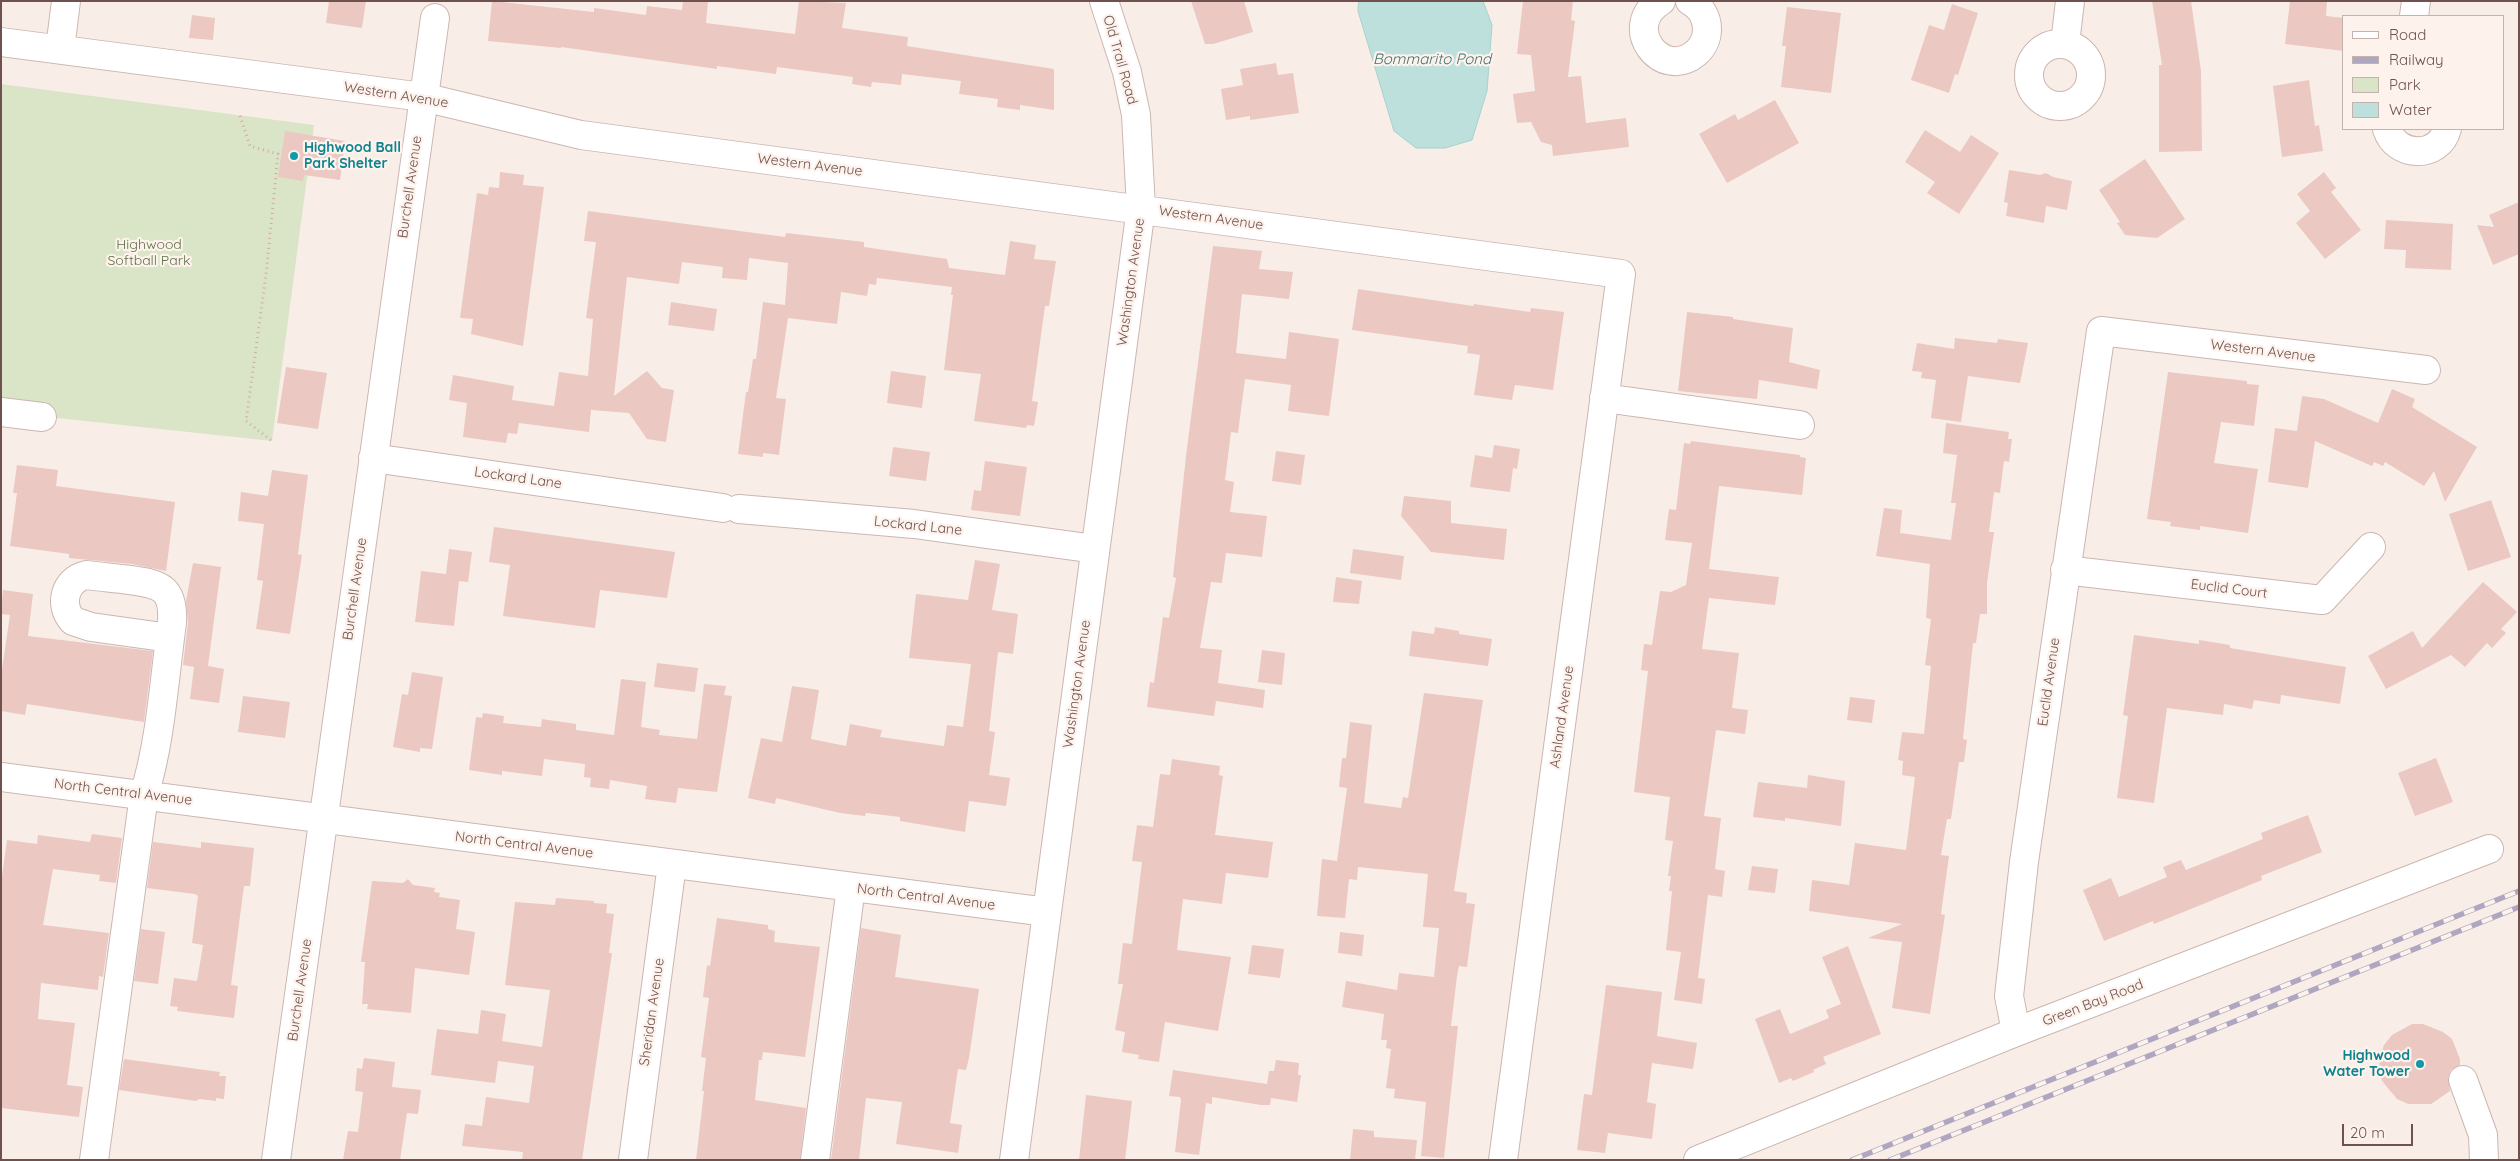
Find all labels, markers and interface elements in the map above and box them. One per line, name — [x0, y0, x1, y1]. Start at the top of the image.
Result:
street label: Old Trail Road — [1099, 13, 1141, 107]
legend — [2342, 15, 2505, 130]
text: Road — [2389, 25, 2426, 44]
water label: Bommarito Pond — [1373, 50, 1491, 68]
text: Railway — [2389, 50, 2444, 69]
text: Park — [2389, 75, 2421, 94]
street label: Western Avenue — [343, 78, 449, 112]
text: Water — [2389, 100, 2432, 119]
street label: Burchell Avenue — [394, 135, 426, 239]
place label: Highwood Ball Park Shelter — [304, 140, 401, 172]
marker: Highwood Ball Park Shelter — [288, 150, 300, 162]
street label: Western Avenue — [757, 150, 863, 180]
street label: Western Avenue — [1158, 202, 1264, 234]
street label: Washington Avenue — [1114, 217, 1148, 347]
park label: Highwood Softball Park — [107, 237, 191, 270]
street label: Western Avenue — [2210, 336, 2316, 366]
street label: Lockard Lane — [473, 464, 563, 492]
street label: Lockard Lane — [873, 513, 963, 539]
street label: Burchell Avenue — [339, 537, 371, 641]
street label: Euclid Court — [2190, 576, 2268, 602]
street label: Washington Avenue — [1060, 619, 1094, 749]
street label: Euclid Avenue — [2034, 637, 2064, 727]
street label: Ashland Avenue — [1546, 665, 1578, 769]
street label: North Central Avenue — [53, 775, 193, 809]
street label: North Central Avenue — [454, 828, 594, 862]
street label: North Central Avenue — [856, 880, 996, 914]
street label: Burchell Avenue — [284, 938, 316, 1042]
street label: Sheridan Avenue — [636, 957, 668, 1067]
street label: Green Bay Road — [2040, 976, 2146, 1030]
place label: Highwood Water Tower — [2323, 1048, 2410, 1080]
marker: Highwood Water Tower — [2414, 1058, 2426, 1070]
scale bar — [2345, 1114, 2416, 1146]
text: 20 m — [2350, 1123, 2385, 1142]

